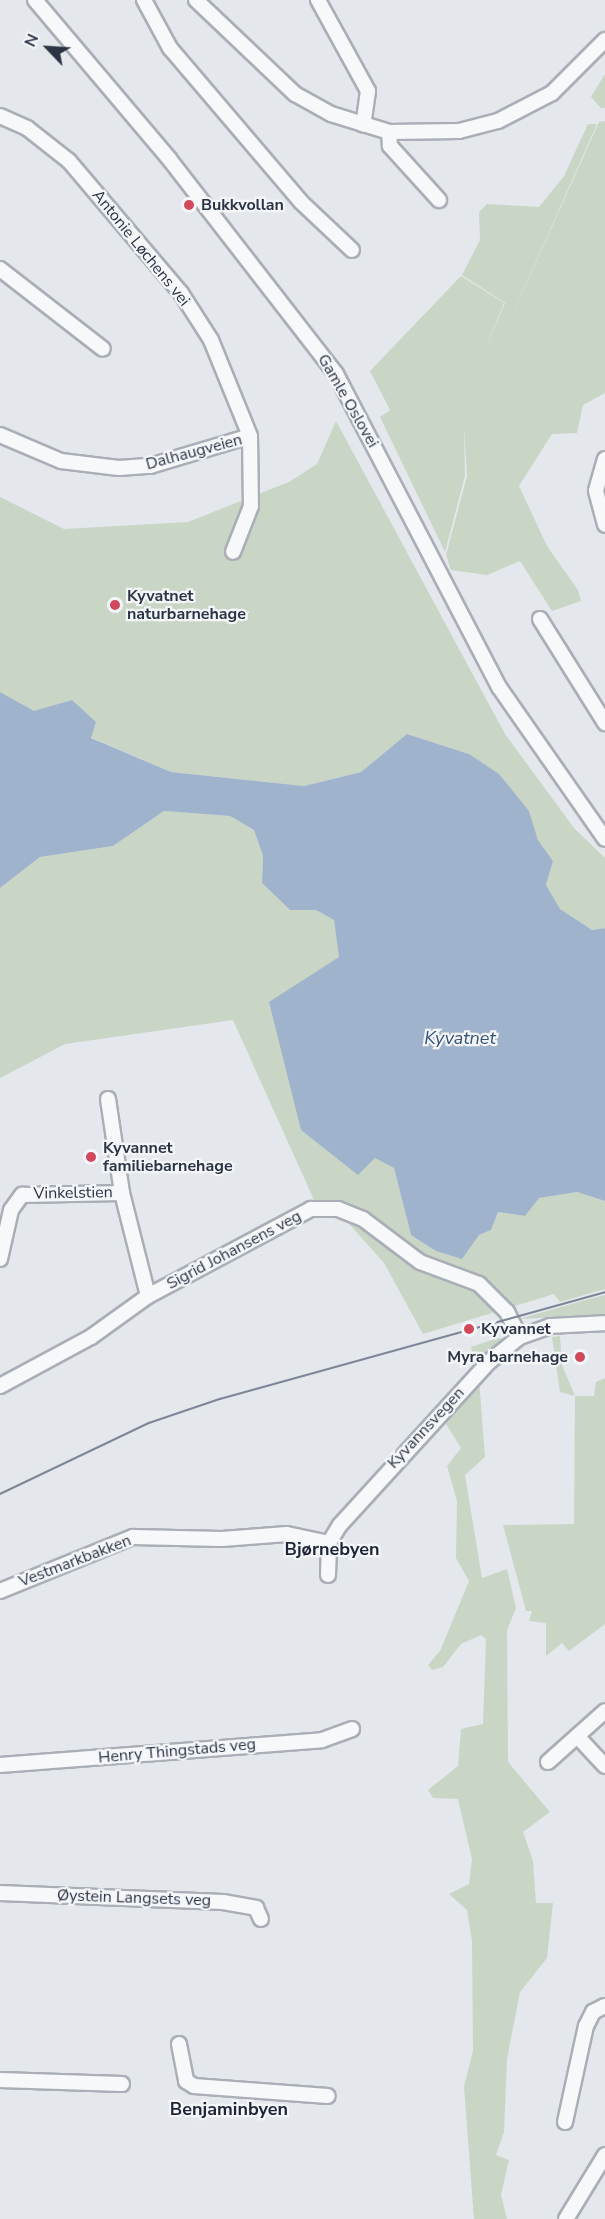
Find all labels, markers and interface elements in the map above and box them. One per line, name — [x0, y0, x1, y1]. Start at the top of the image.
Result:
north arrow — [18, 18, 78, 78]
text: N — [19, 30, 44, 50]
street label: Antonie Løchens vei — [88, 186, 194, 310]
place label: Bukkvollan — [201, 195, 284, 215]
marker: Bukkvollan — [182, 198, 196, 212]
street label: Gamle Oslovei — [313, 351, 383, 451]
street label: Dalhaugveien — [144, 430, 244, 474]
place label: Kyvatnet naturbarnehage — [127, 586, 246, 624]
marker: Kyvatnet naturbarnehage — [108, 598, 122, 612]
water label: Kyvatnet — [424, 1027, 496, 1049]
place label: Kyvannet familiebarnehage — [103, 1138, 233, 1176]
marker: Kyvannet familiebarnehage — [84, 1150, 98, 1164]
street label: Vinkelstien — [33, 1183, 113, 1203]
street label: Sigrid Johansens veg — [163, 1206, 305, 1294]
place label: Kyvannet — [481, 1319, 551, 1339]
marker: Kyvannet — [462, 1322, 476, 1336]
place label: Myra barnehage — [447, 1347, 568, 1367]
marker: Myra barnehage — [573, 1350, 587, 1364]
street label: Kyvannsvegen — [384, 1383, 468, 1473]
street label: Vestmarkbakken — [16, 1531, 134, 1591]
district label: Bjørnebyen — [285, 1538, 379, 1560]
street label: Henry Thingstads veg — [97, 1735, 257, 1767]
street label: Øystein Langsets veg — [57, 1886, 211, 1910]
district label: Benjaminbyen — [170, 2098, 288, 2120]

